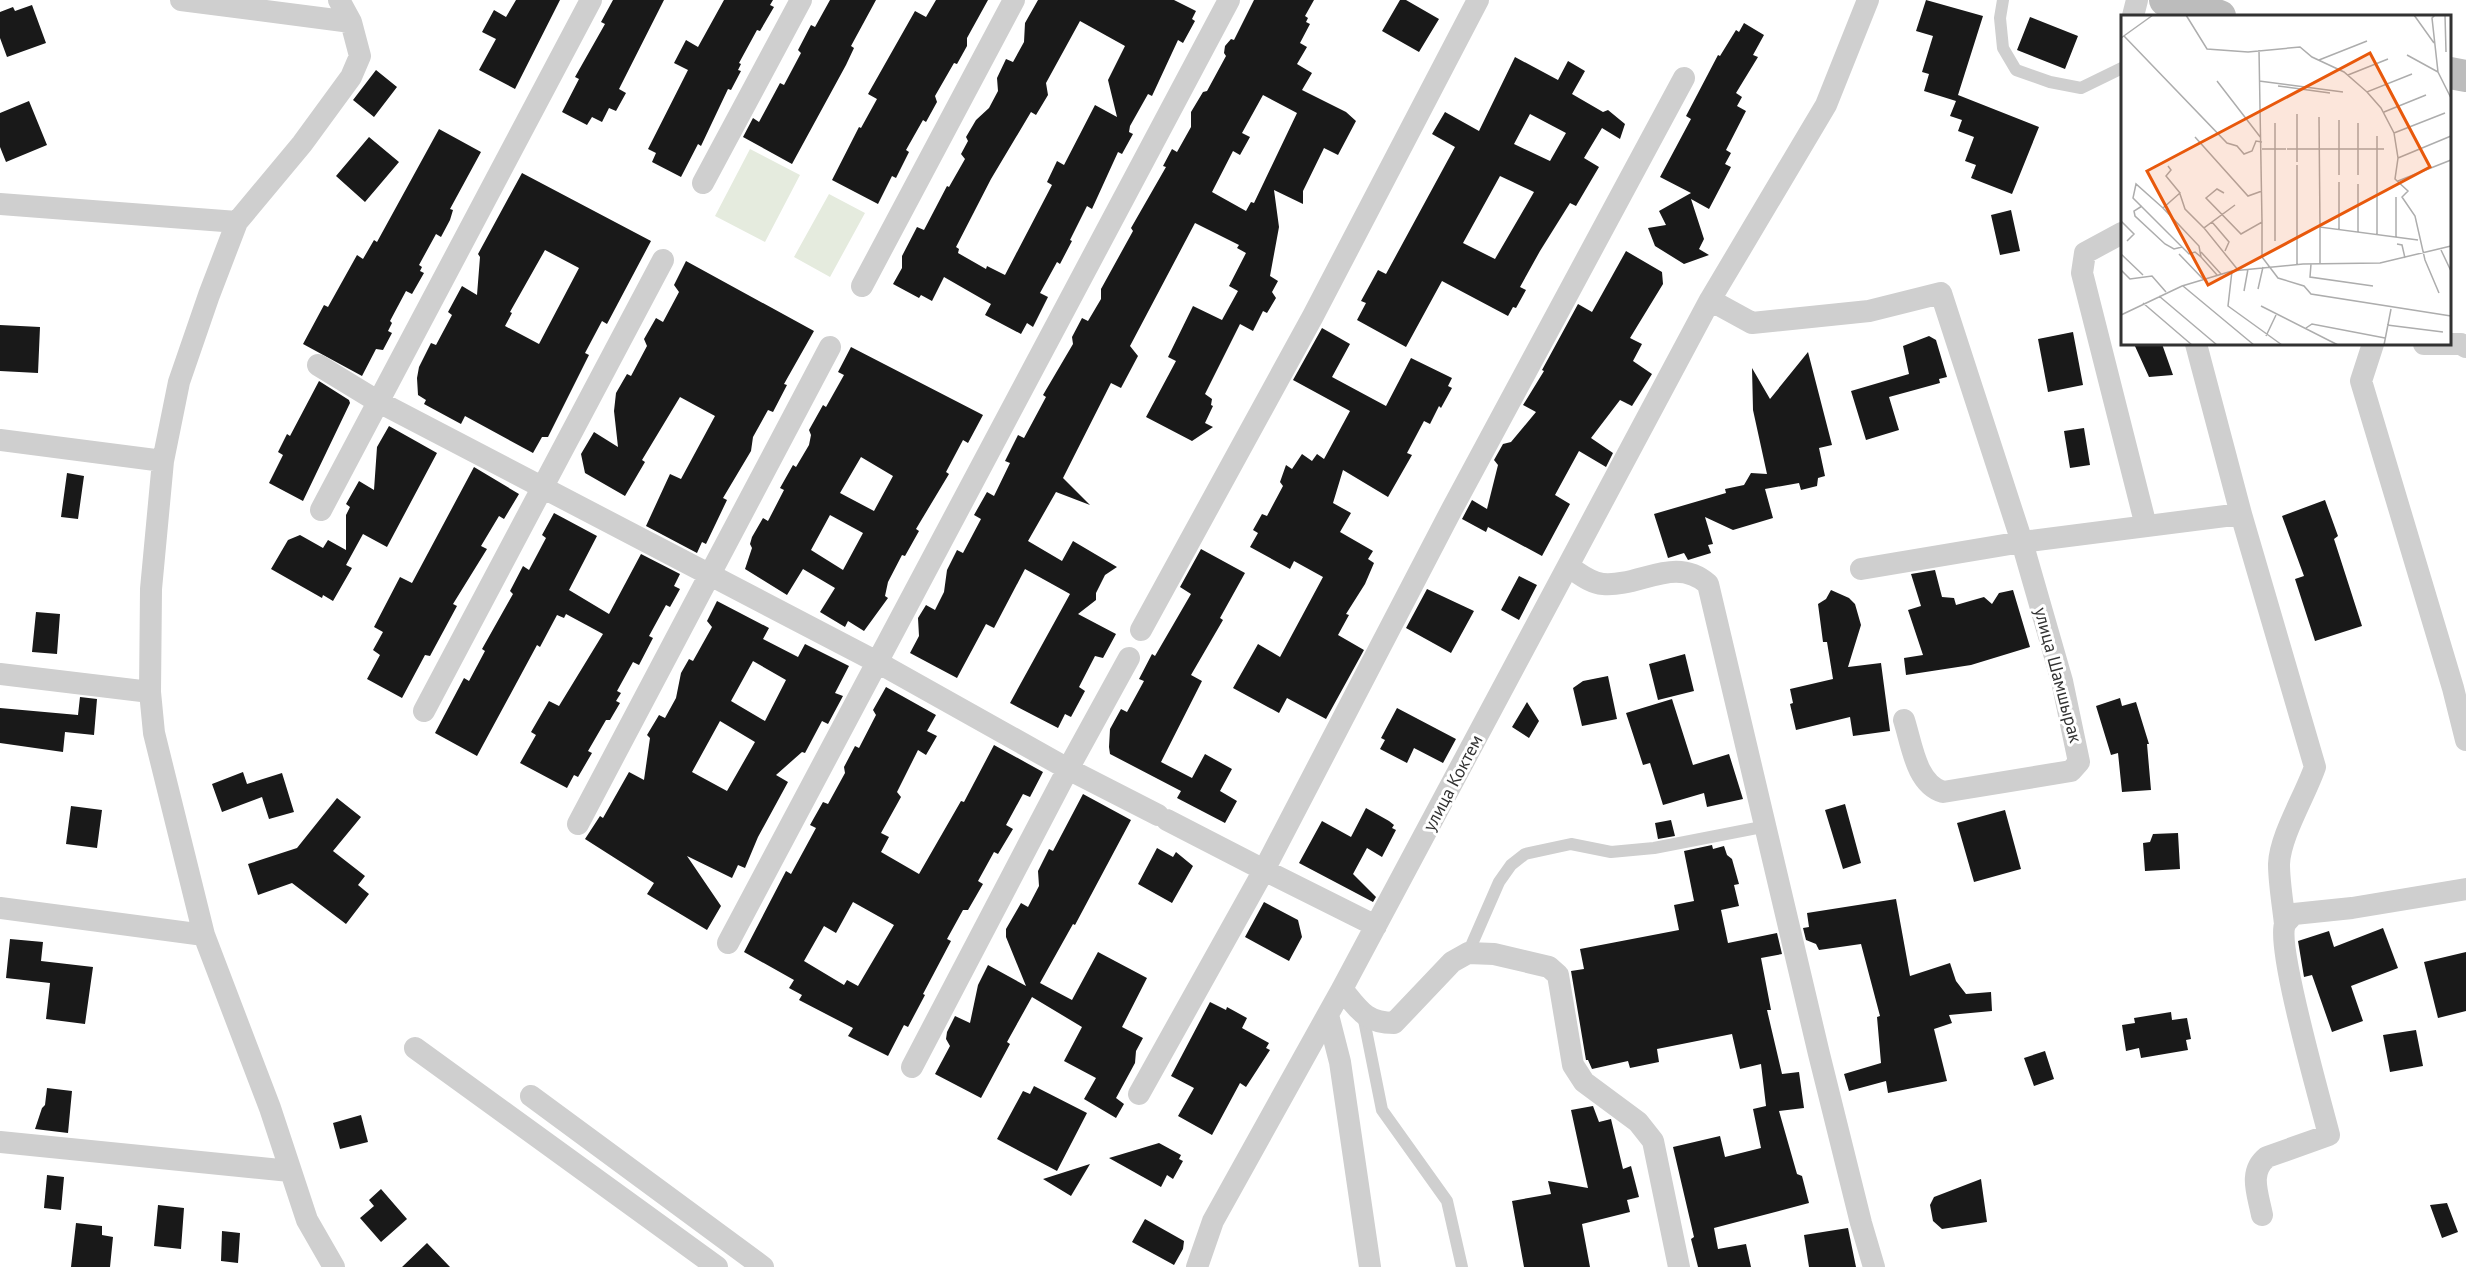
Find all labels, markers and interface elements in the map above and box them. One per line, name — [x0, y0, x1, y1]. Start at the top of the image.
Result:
inset map — [2121, 15, 2451, 345]
street label: улица Шамшырак — [2029, 605, 2088, 746]
street label: улица Коктем — [1417, 730, 1488, 835]

